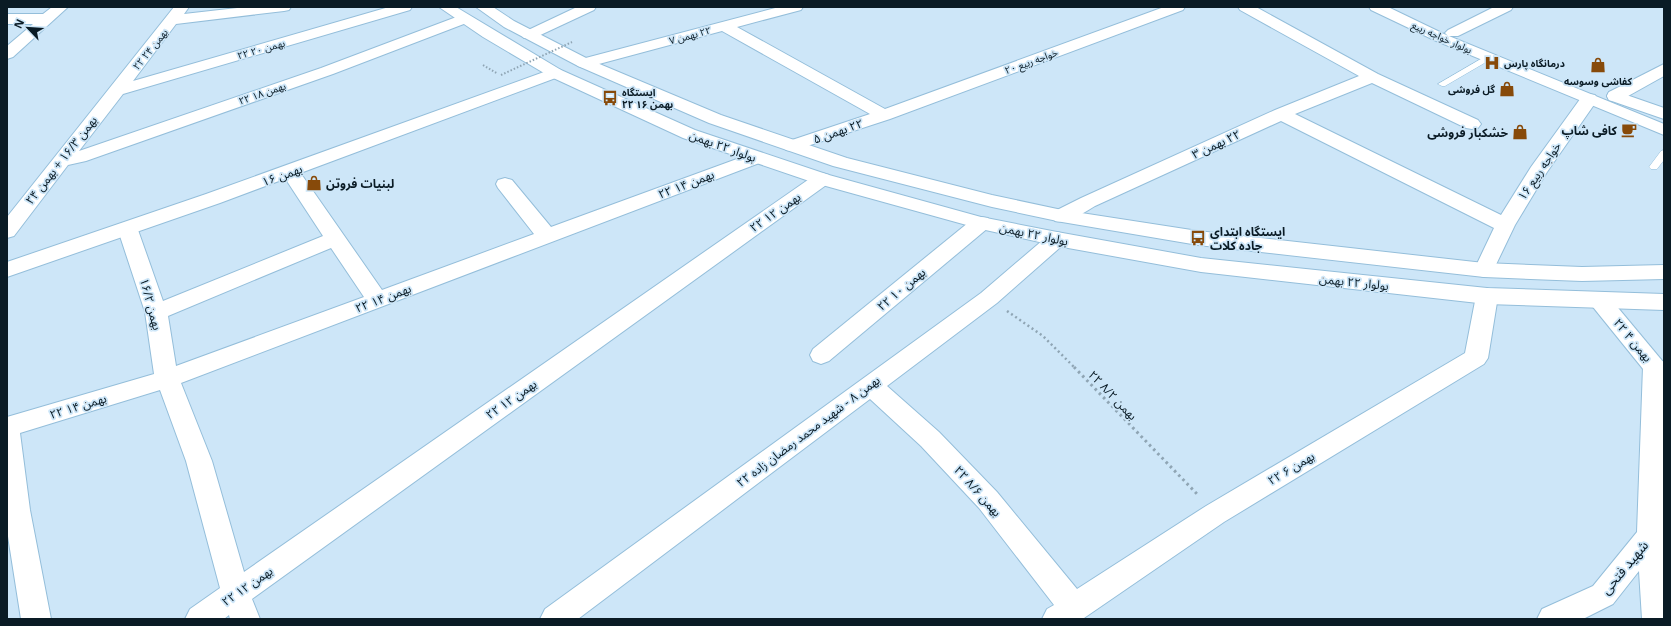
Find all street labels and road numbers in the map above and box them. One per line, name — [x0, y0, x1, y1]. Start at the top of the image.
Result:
street label: بولوار خواجه ربیع — [1409, 17, 1475, 58]
street label: ٢٢ بهمن ٧ — [667, 23, 713, 47]
street label: ۲۲ بهمن ۲۴ — [129, 25, 171, 72]
street label: ۲۲ بهمن ۲۰ — [236, 35, 287, 62]
street label: خواجه ربیع ۲۰ — [1003, 45, 1060, 78]
street label: ۲۲ بهمن ۱۸ — [237, 78, 288, 108]
street label: بهمن ۱۶/۳ + بهمن ۲۴ — [21, 112, 101, 208]
street label: ٢٢ بهمن ۵ — [811, 115, 865, 147]
street label: ٢٢ بهمن ۳ — [1189, 125, 1243, 163]
street label: بولوار ۲۲ بهمن — [687, 126, 759, 166]
street label: خواجه ربیع ۱۶ — [1513, 139, 1565, 204]
street label: بهمن ۱۶ — [259, 160, 305, 190]
street label: ۲۲ بهمن ۱۴ — [656, 166, 716, 202]
street label: ۲۲ بهمن ۱۲ — [746, 188, 804, 236]
street label: بولوار ۲۲ بهمن — [998, 218, 1070, 250]
street label: ۲۲ بهمن ۱۰ — [873, 264, 929, 314]
street label: بولوار ۲۲ بهمن — [1318, 270, 1390, 294]
street label: بهمن ۱۶/۲ — [136, 276, 166, 332]
street label: ۲۲ بهمن ۱۴ — [353, 280, 413, 316]
street label: ۲۲ بهمن ۴ — [1610, 315, 1656, 365]
street label: ۲۲ بهمن ۸/۲ — [1085, 366, 1141, 424]
street label: ۲۲ بهمن ۸ - شهید محمد رمضان زاده — [733, 371, 883, 491]
street label: ۲۲ بهمن ۱۲ — [482, 375, 540, 423]
street label: ۲۲ بهمن ۱۴ — [47, 389, 109, 423]
street label: ۲۲ بهمن ۶ — [1264, 447, 1318, 489]
street label: ۲۲ بهمن ۸/۶ — [951, 462, 1005, 520]
street label: شهید فتحی — [1596, 536, 1652, 598]
street label: ۲۲ بهمن ۱۲ — [218, 562, 276, 610]

